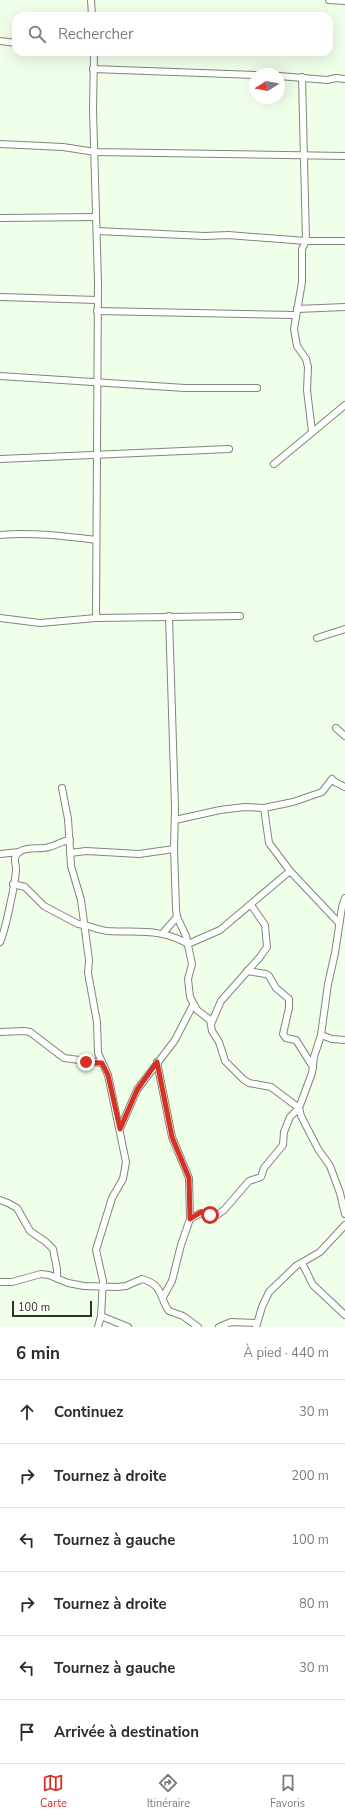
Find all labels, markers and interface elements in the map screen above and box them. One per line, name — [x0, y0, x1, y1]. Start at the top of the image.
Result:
search box — [12, 12, 333, 56]
icon: search — [26, 23, 48, 45]
text: Rechercher — [58, 24, 133, 44]
north arrow — [249, 68, 285, 104]
route end — [77, 1053, 95, 1071]
route start — [201, 1206, 219, 1224]
scale bar — [12, 1299, 92, 1318]
text: 100 m — [18, 1300, 50, 1315]
text: 6 min — [16, 1342, 60, 1365]
text: À pied · 440 m — [244, 1344, 329, 1362]
icon: ahead — [16, 1401, 38, 1423]
text: Continuez — [54, 1402, 123, 1422]
text: 30 m — [299, 1403, 329, 1421]
icon: right — [16, 1465, 38, 1487]
text: Tournez à droite — [54, 1466, 167, 1486]
text: 200 m — [291, 1467, 329, 1485]
icon: left — [16, 1529, 38, 1551]
text: Tournez à gauche — [54, 1530, 176, 1550]
text: 100 m — [291, 1531, 329, 1549]
icon: right — [16, 1593, 38, 1615]
text: Tournez à droite — [54, 1594, 167, 1614]
text: 80 m — [299, 1595, 329, 1613]
icon: left — [16, 1657, 38, 1679]
text: Tournez à gauche — [54, 1658, 176, 1678]
text: 30 m — [299, 1659, 329, 1677]
icon: arrive — [16, 1721, 38, 1743]
text: Arrivée à destination — [54, 1722, 199, 1742]
tab: Carte — [40, 1772, 67, 1811]
tab: Itinéraire — [147, 1772, 190, 1811]
tab: Favoris — [270, 1772, 305, 1811]

